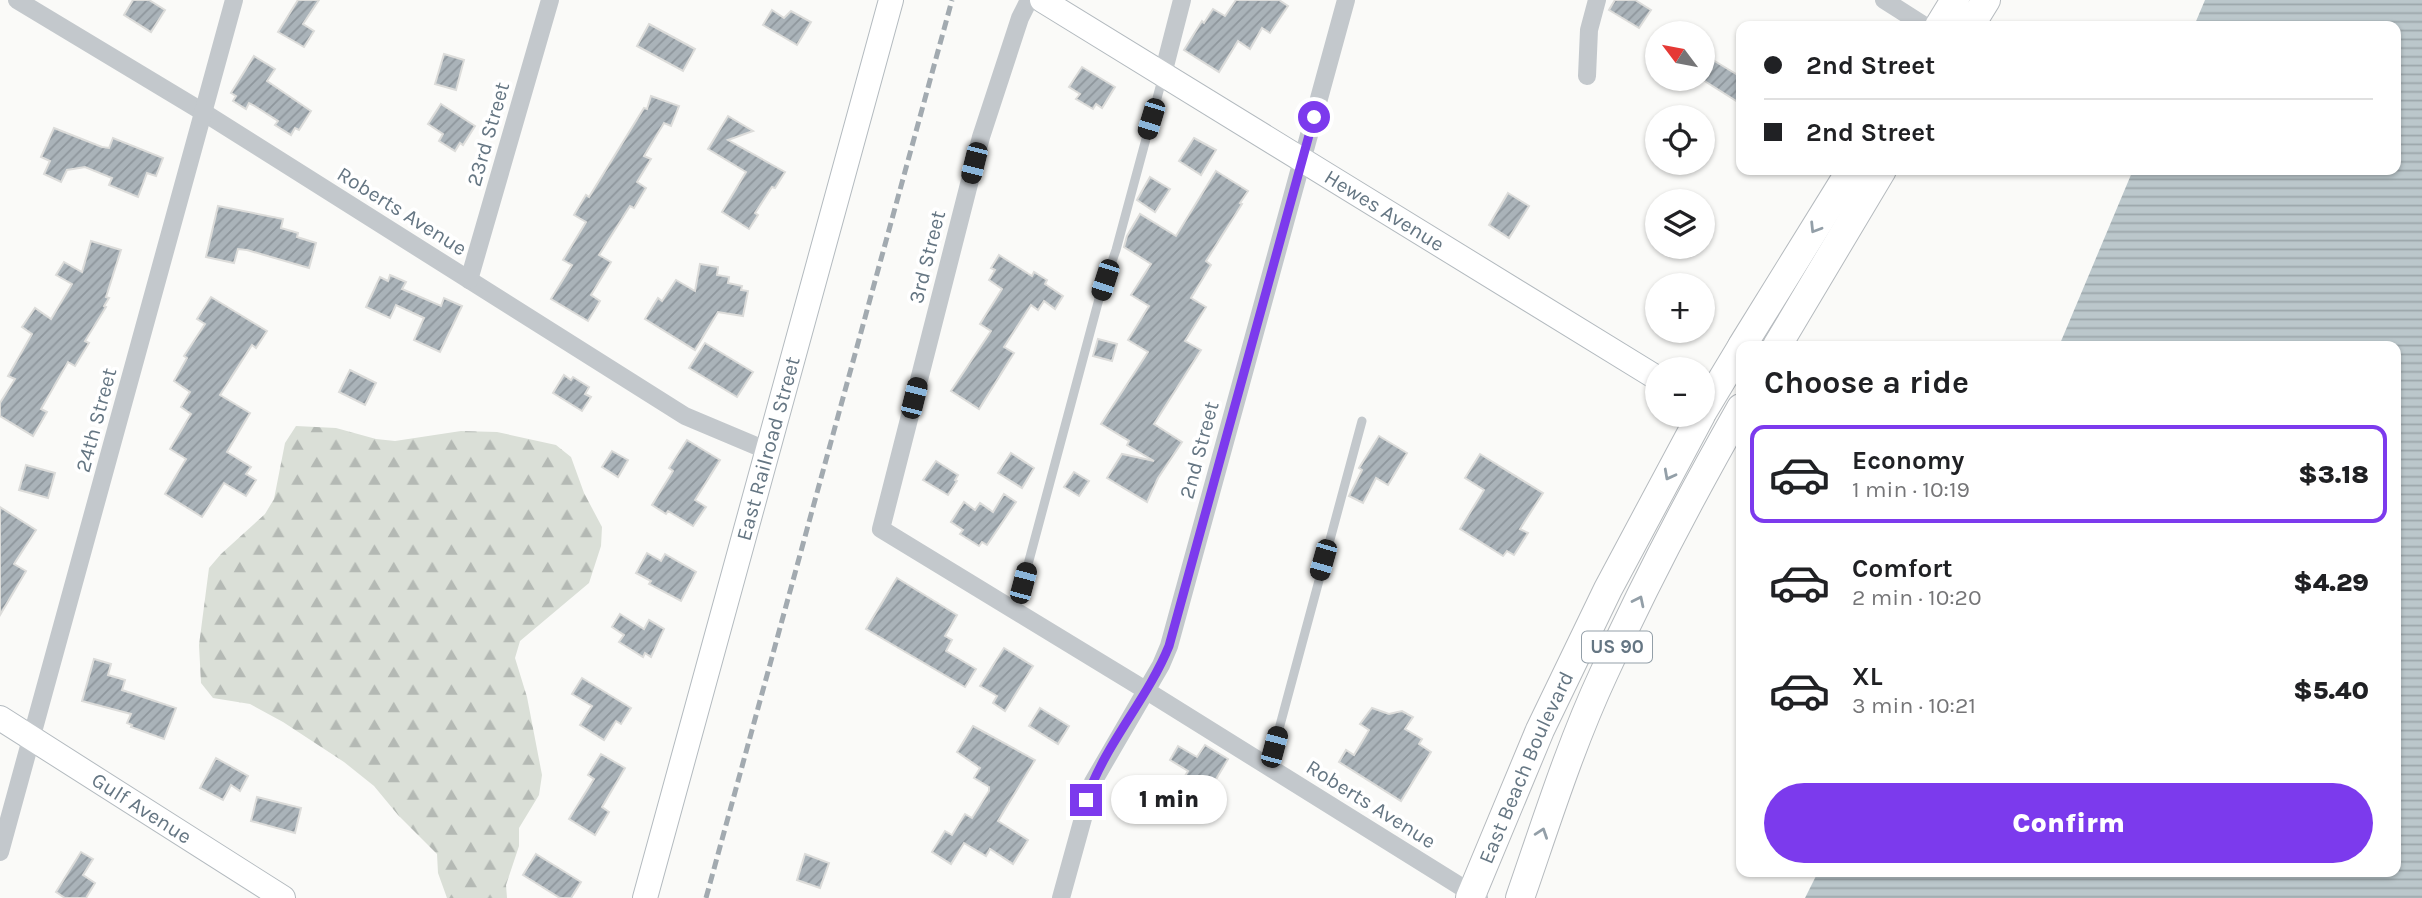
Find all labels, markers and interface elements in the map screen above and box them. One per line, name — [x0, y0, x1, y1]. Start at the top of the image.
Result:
north arrow — [1645, 21, 1715, 91]
map controls — [1645, 21, 1715, 427]
text: 2nd Street — [1806, 50, 1935, 81]
street label: 23rd Street — [462, 79, 514, 189]
car — [1135, 96, 1168, 142]
route start — [1298, 101, 1330, 133]
button: locate — [1645, 105, 1715, 175]
text: 2nd Street — [1806, 117, 1935, 148]
car — [959, 140, 990, 186]
street label: Roberts Avenue — [333, 162, 471, 260]
street label: Hewes Avenue — [1320, 165, 1449, 256]
button: layers — [1645, 189, 1715, 259]
street label: 3rd Street — [904, 208, 950, 306]
one-way arrow — [1810, 220, 1823, 233]
car — [1089, 257, 1122, 303]
button: + — [1645, 273, 1715, 343]
street label: East Railroad Street — [731, 354, 805, 543]
button: − — [1645, 357, 1715, 427]
text: Choose a ride — [1764, 364, 1969, 401]
street label: 24th Street — [71, 365, 121, 475]
car — [899, 375, 930, 421]
street label: 2nd Street — [1174, 399, 1224, 501]
icon: car — [1768, 443, 1831, 506]
text: Economy — [1852, 445, 1964, 476]
text: $3.18 — [2298, 459, 2369, 490]
one-way arrow — [1663, 468, 1677, 480]
text: 1 min · 10:19 — [1852, 476, 1970, 503]
car — [1308, 537, 1339, 583]
icon: car — [1768, 551, 1831, 614]
text: Comfort — [1852, 553, 1953, 584]
car — [1008, 560, 1039, 606]
text: $4.29 — [2293, 567, 2369, 598]
text: 2 min · 10:20 — [1852, 584, 1982, 611]
one-way arrow — [1631, 596, 1645, 608]
road number: US 90 — [1582, 632, 1652, 662]
icon: car — [1768, 659, 1831, 722]
text: XL — [1852, 661, 1883, 692]
street label: East Beach Boulevard — [1474, 667, 1578, 867]
text: $5.40 — [2293, 675, 2369, 706]
text: 3 min · 10:21 — [1852, 692, 1976, 719]
car — [1259, 724, 1290, 770]
street label: Roberts Avenue — [1302, 755, 1440, 853]
street label: Gulf Avenue — [87, 768, 196, 849]
callout: 1 min — [1110, 776, 1226, 824]
button: Confirm — [1764, 783, 2373, 863]
route end — [1070, 784, 1102, 816]
text: 1 min — [1139, 786, 1199, 813]
one-way arrow — [1534, 828, 1548, 840]

